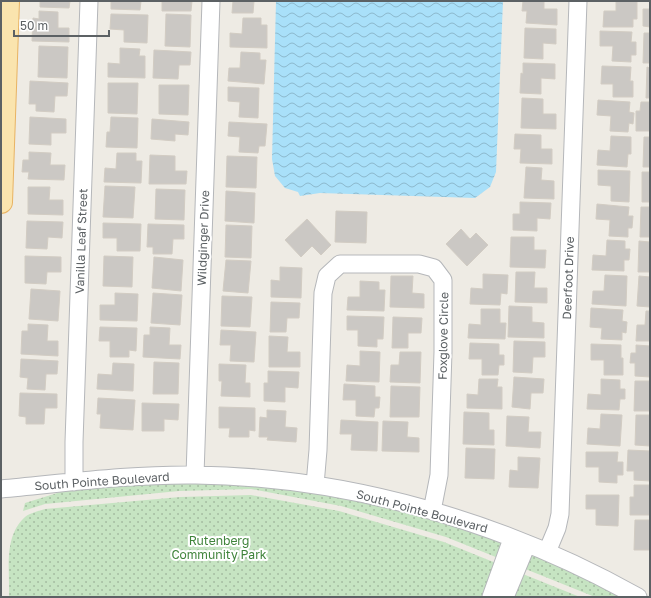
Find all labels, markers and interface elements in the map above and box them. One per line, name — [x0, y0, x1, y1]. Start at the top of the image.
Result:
scale bar — [14, 12, 109, 38]
text: 50 m — [20, 18, 48, 33]
street label: Vanilla Leaf Street — [72, 188, 90, 294]
street label: Wildginger Drive — [194, 190, 212, 286]
street label: Deerfoot Drive — [559, 236, 577, 320]
street label: Foxglove Circle — [435, 292, 451, 380]
street label: South Pointe Boulevard — [34, 469, 170, 493]
street label: South Pointe Boulevard — [355, 486, 489, 536]
park label: Rutenberg Community Park — [171, 533, 267, 562]

